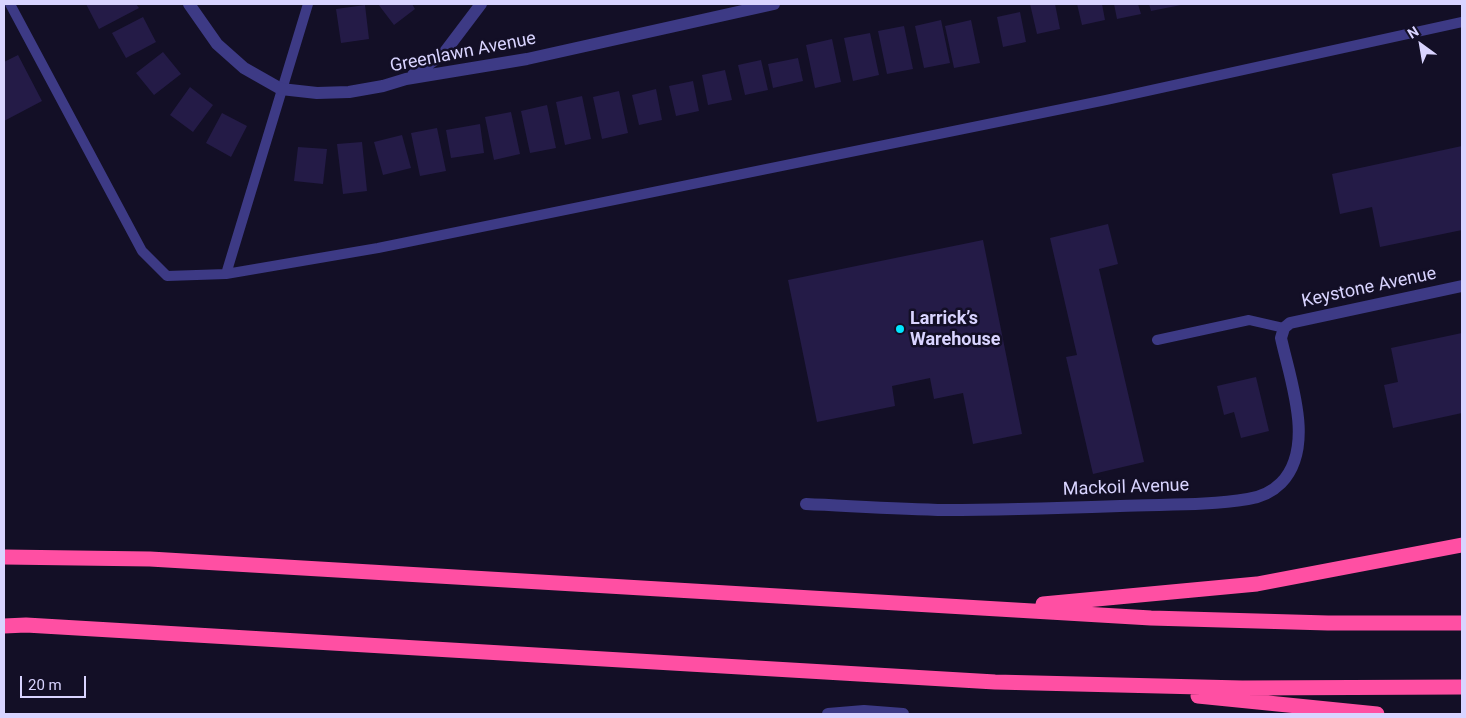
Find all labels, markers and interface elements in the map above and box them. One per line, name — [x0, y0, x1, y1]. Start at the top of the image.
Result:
north arrow — [1396, 20, 1446, 70]
text: N — [1405, 23, 1421, 42]
street label: Greenlawn Avenue — [388, 28, 538, 78]
street label: Keystone Avenue — [1300, 263, 1438, 313]
place label: Larrick’s Warehouse — [910, 308, 1001, 350]
marker: Larrick’s Warehouse — [894, 323, 906, 335]
street label: Mackoil Avenue — [1062, 475, 1190, 501]
scale bar — [22, 666, 89, 698]
text: 20 m — [28, 676, 62, 694]

